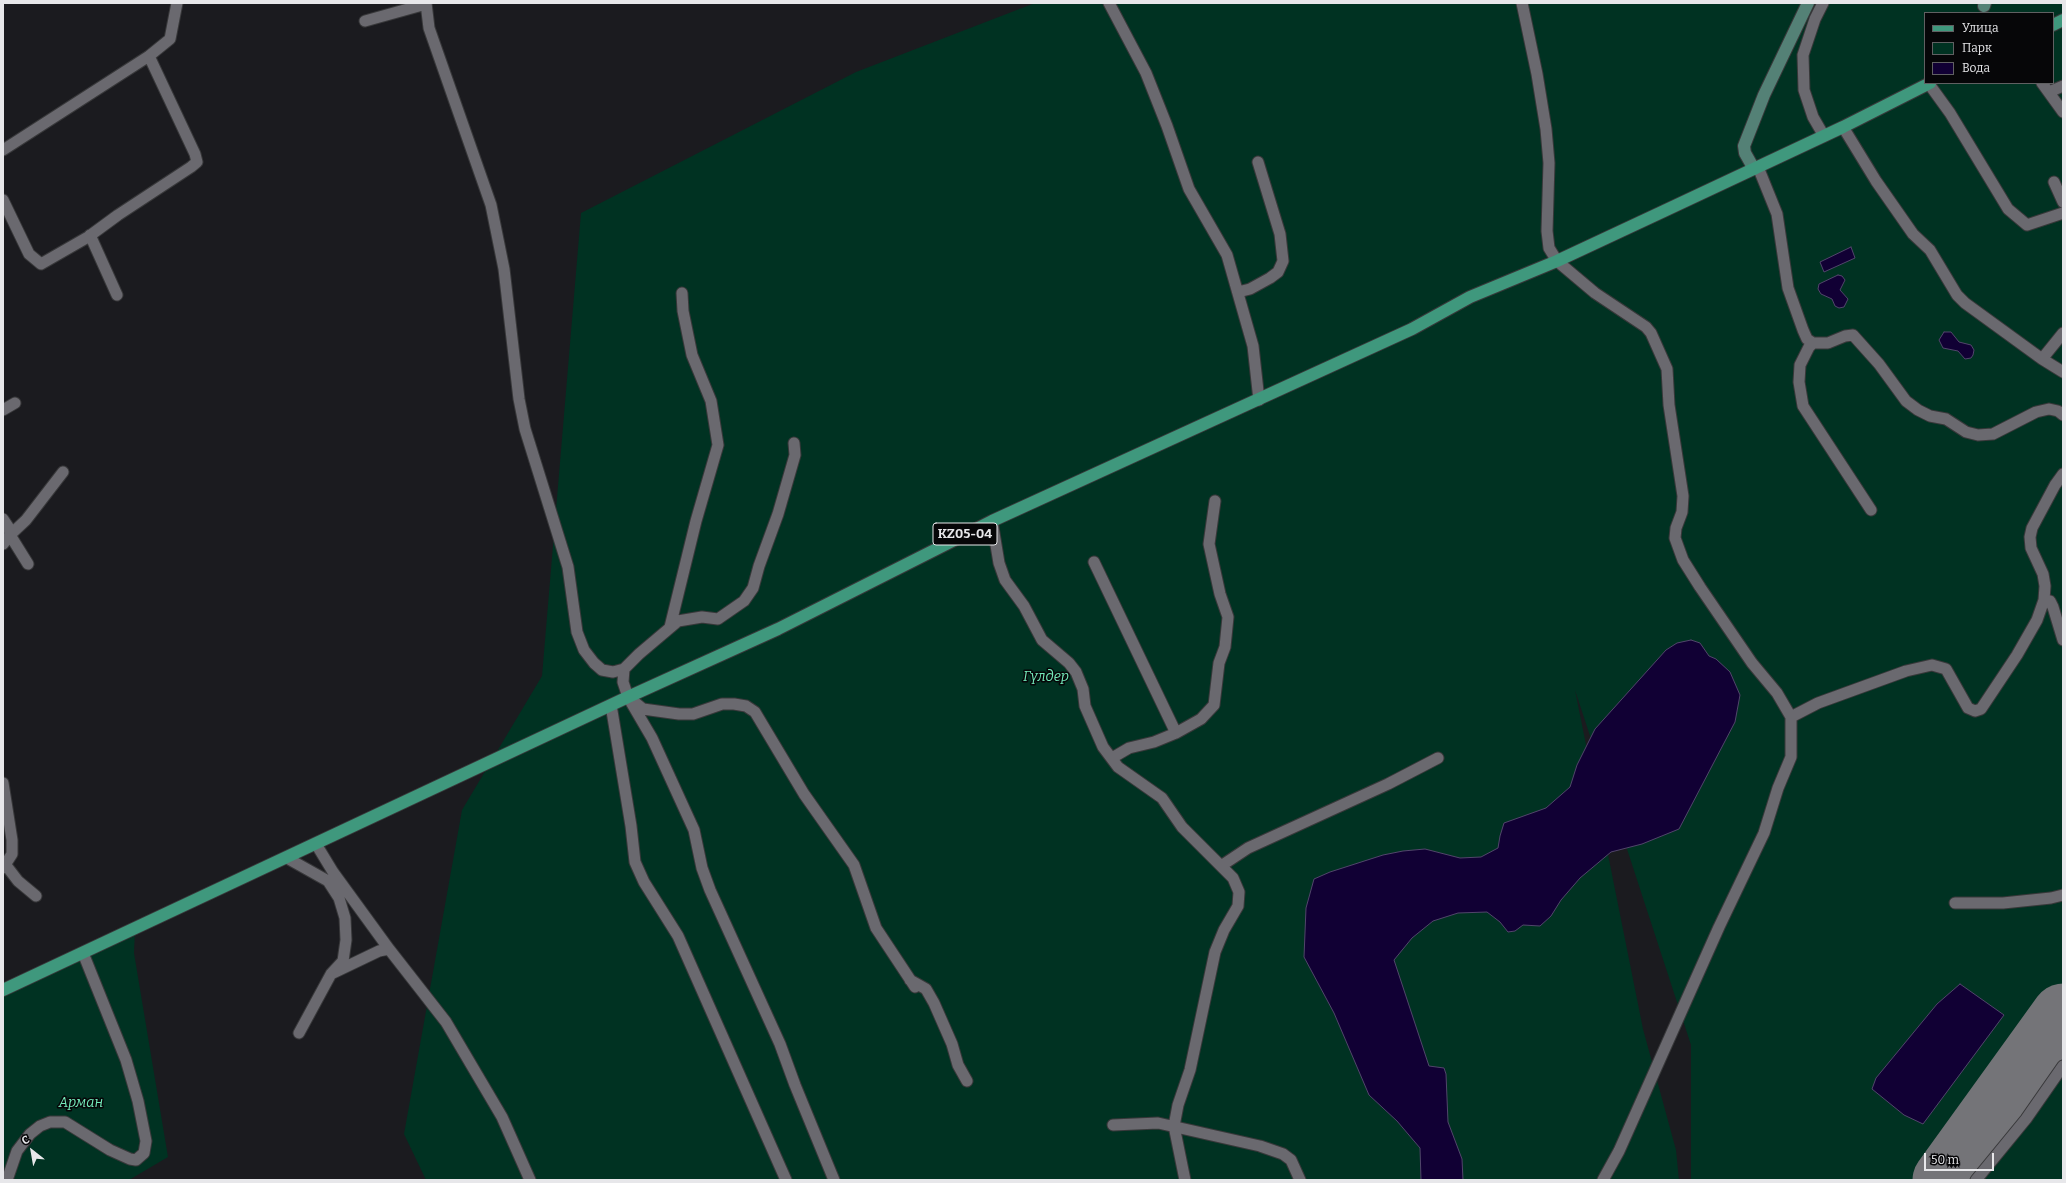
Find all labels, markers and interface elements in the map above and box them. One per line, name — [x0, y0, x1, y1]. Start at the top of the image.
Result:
legend — [1924, 12, 2054, 84]
text: Улица — [1962, 21, 1998, 35]
text: Парк — [1962, 41, 1992, 55]
text: Вода — [1962, 61, 1990, 75]
road number: KZ05-04 — [933, 523, 997, 545]
park label: Гүлдер — [1023, 669, 1069, 685]
park label: Арман — [59, 1095, 103, 1111]
north arrow — [12, 1131, 52, 1171]
text: С — [19, 1133, 32, 1148]
scale bar — [1926, 1145, 1996, 1171]
text: 50 m — [1931, 1153, 1959, 1167]

